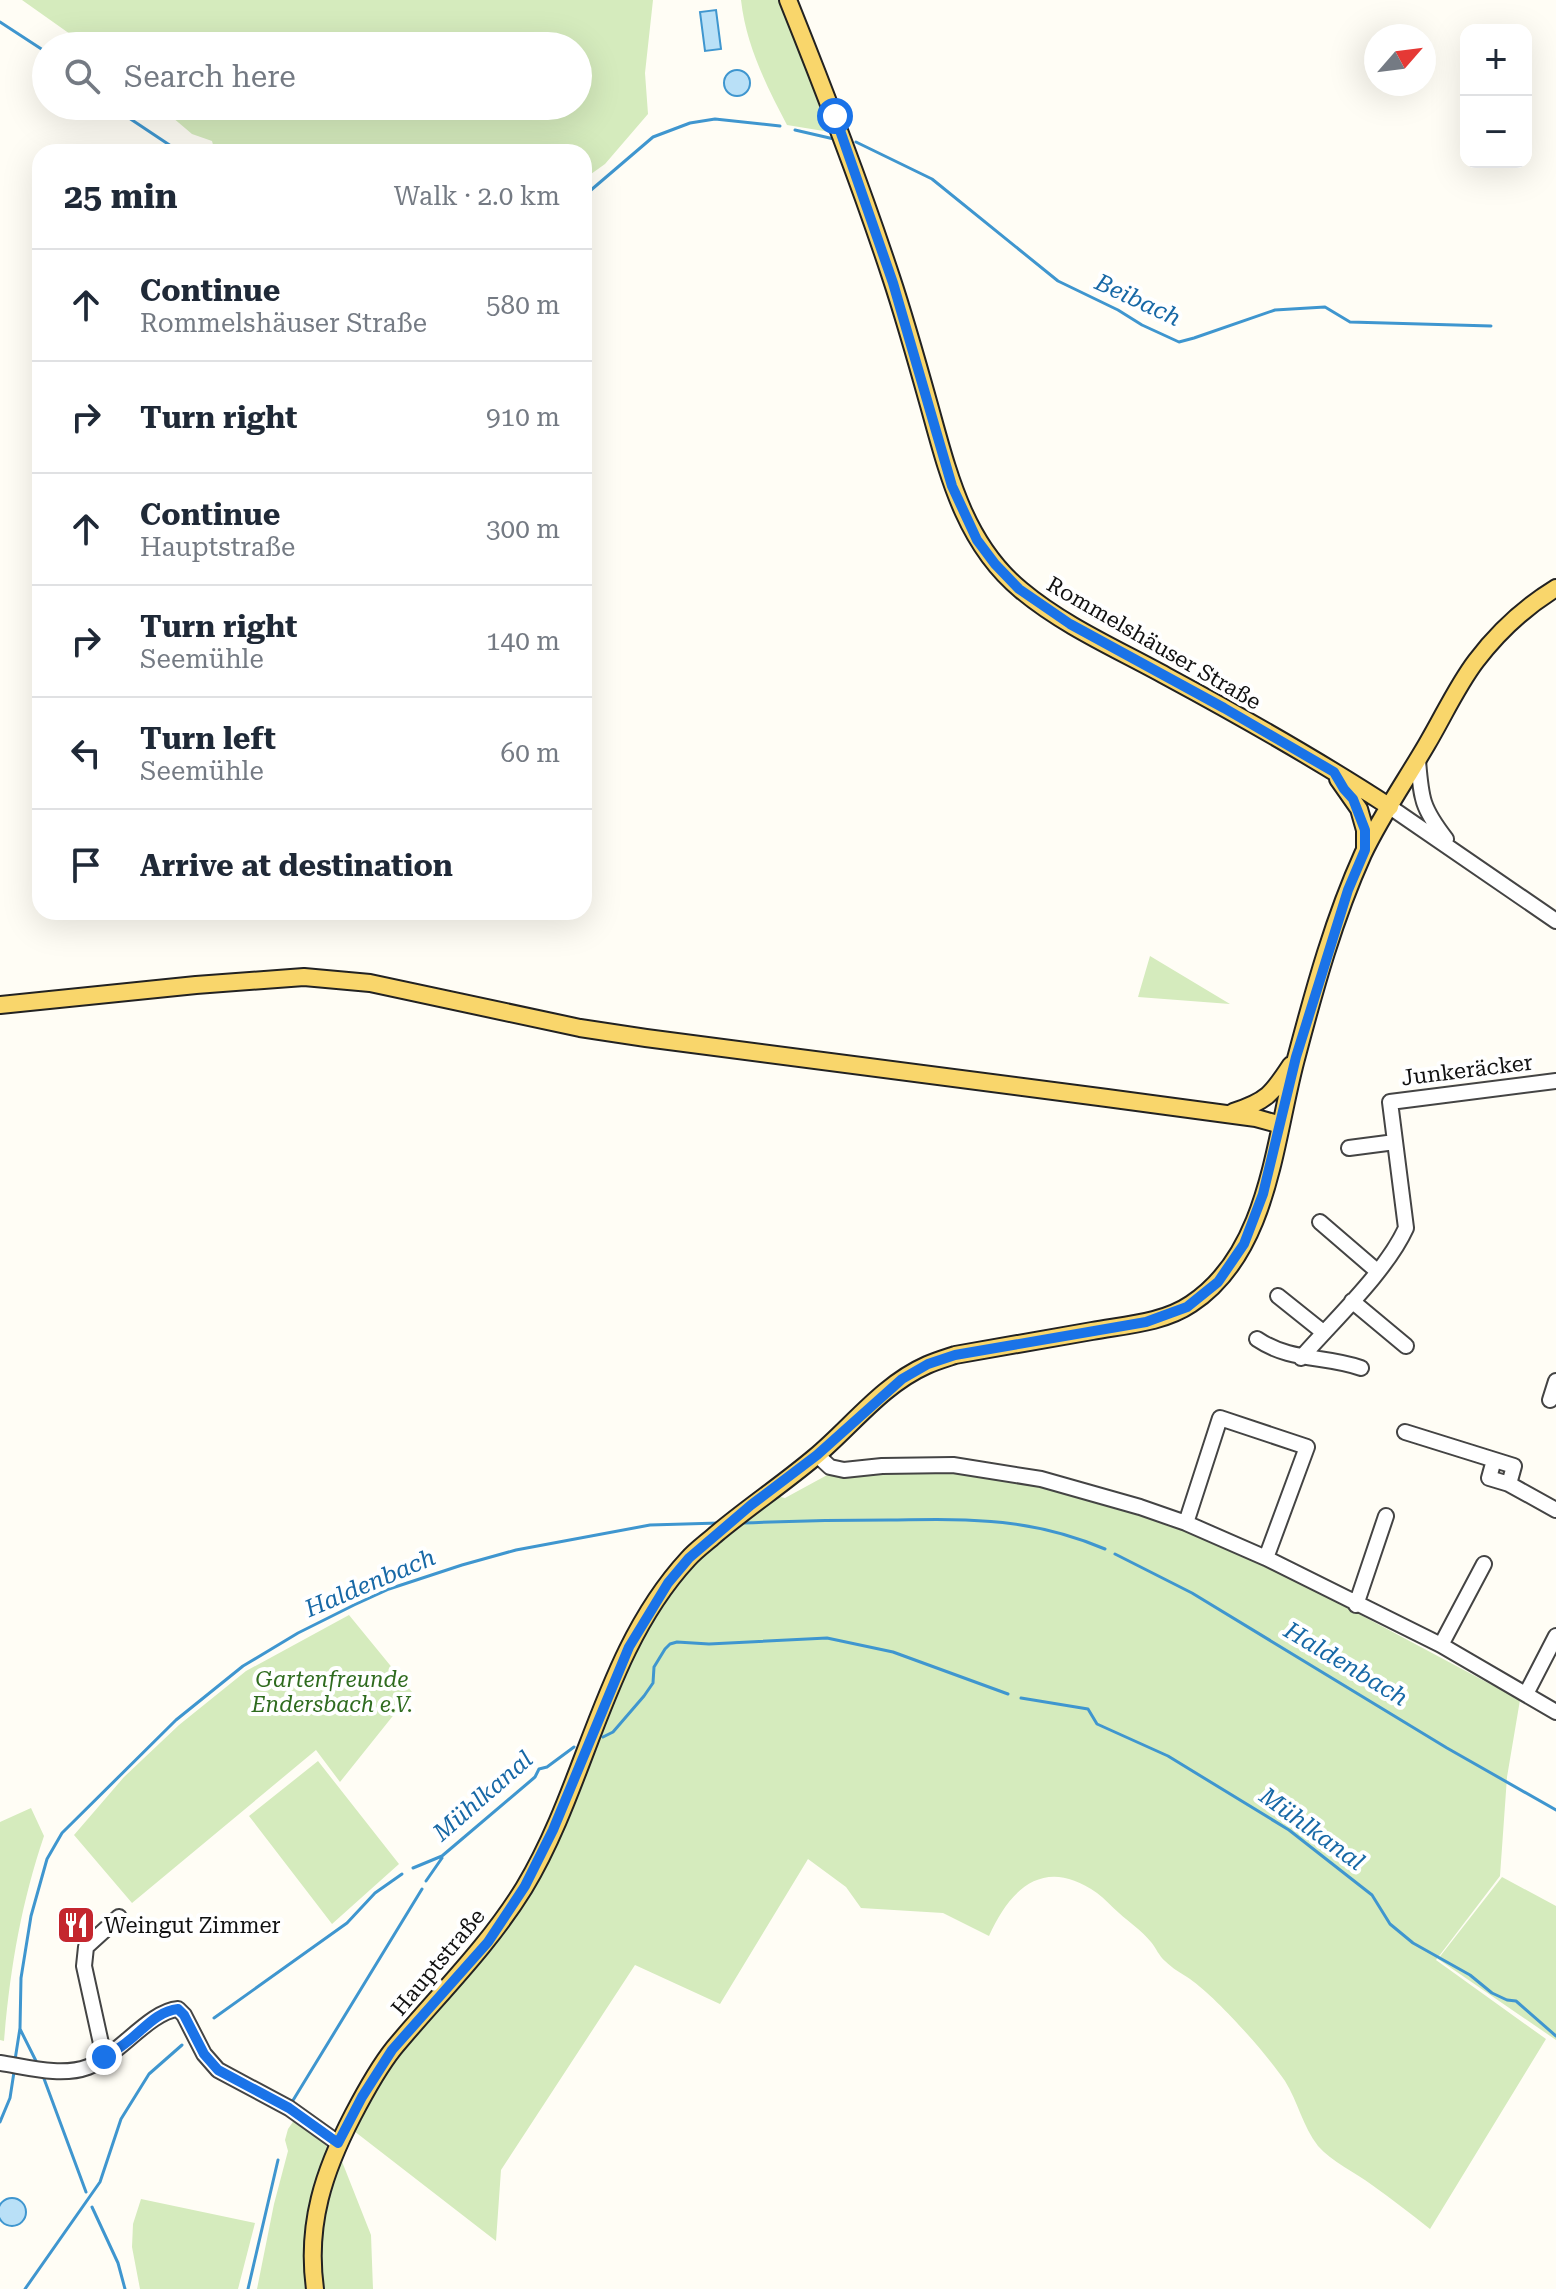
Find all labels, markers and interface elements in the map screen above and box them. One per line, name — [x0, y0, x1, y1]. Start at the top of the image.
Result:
north arrow — [1364, 24, 1436, 96]
map controls — [1460, 24, 1532, 168]
button: + — [1460, 24, 1532, 96]
search box — [32, 32, 592, 120]
icon: search — [60, 54, 104, 98]
text: Search here — [124, 59, 296, 94]
button: − — [1460, 96, 1532, 168]
route start — [817, 98, 853, 134]
text: 25 min — [64, 176, 178, 216]
text: Walk · 2.0 km — [394, 181, 560, 211]
water label: Beibach — [1090, 268, 1185, 332]
text: Continue — [140, 273, 280, 308]
icon: ahead — [64, 283, 108, 327]
text: 580 m — [486, 290, 560, 320]
text: Rommelshäuser Straße — [140, 308, 427, 338]
icon: right — [64, 395, 108, 439]
text: Turn right — [140, 400, 297, 435]
text: 910 m — [486, 402, 560, 432]
text: Continue — [140, 497, 280, 532]
icon: ahead — [64, 507, 108, 551]
text: 300 m — [486, 514, 560, 544]
text: Hauptstraße — [140, 532, 295, 562]
street label: Rommelshäuser Straße — [1043, 571, 1265, 715]
text: Turn right — [140, 609, 297, 644]
icon: right — [64, 619, 108, 663]
text: 140 m — [486, 626, 560, 656]
text: Seemühle — [140, 644, 264, 674]
text: Turn left — [140, 721, 276, 756]
icon: left — [64, 731, 108, 775]
text: 60 m — [501, 738, 560, 768]
text: Seemühle — [140, 756, 264, 786]
icon: arrive — [64, 843, 108, 887]
text: Arrive at destination — [140, 848, 453, 883]
street label: Junkeräcker — [1400, 1050, 1534, 1090]
water label: Haldenbach — [300, 1543, 439, 1623]
water label: Haldenbach — [1278, 1616, 1413, 1712]
park label: Gartenfreunde Endersbach e.V. — [251, 1667, 412, 1717]
water label: Mühlkanal — [427, 1745, 538, 1847]
water label: Mühlkanal — [1253, 1781, 1370, 1876]
restaurant icon: Weingut Zimmer — [55, 1904, 97, 1946]
street label: Hauptstraße — [386, 1904, 490, 2020]
place label: Weingut Zimmer — [104, 1913, 281, 1938]
route end — [86, 2039, 122, 2075]

